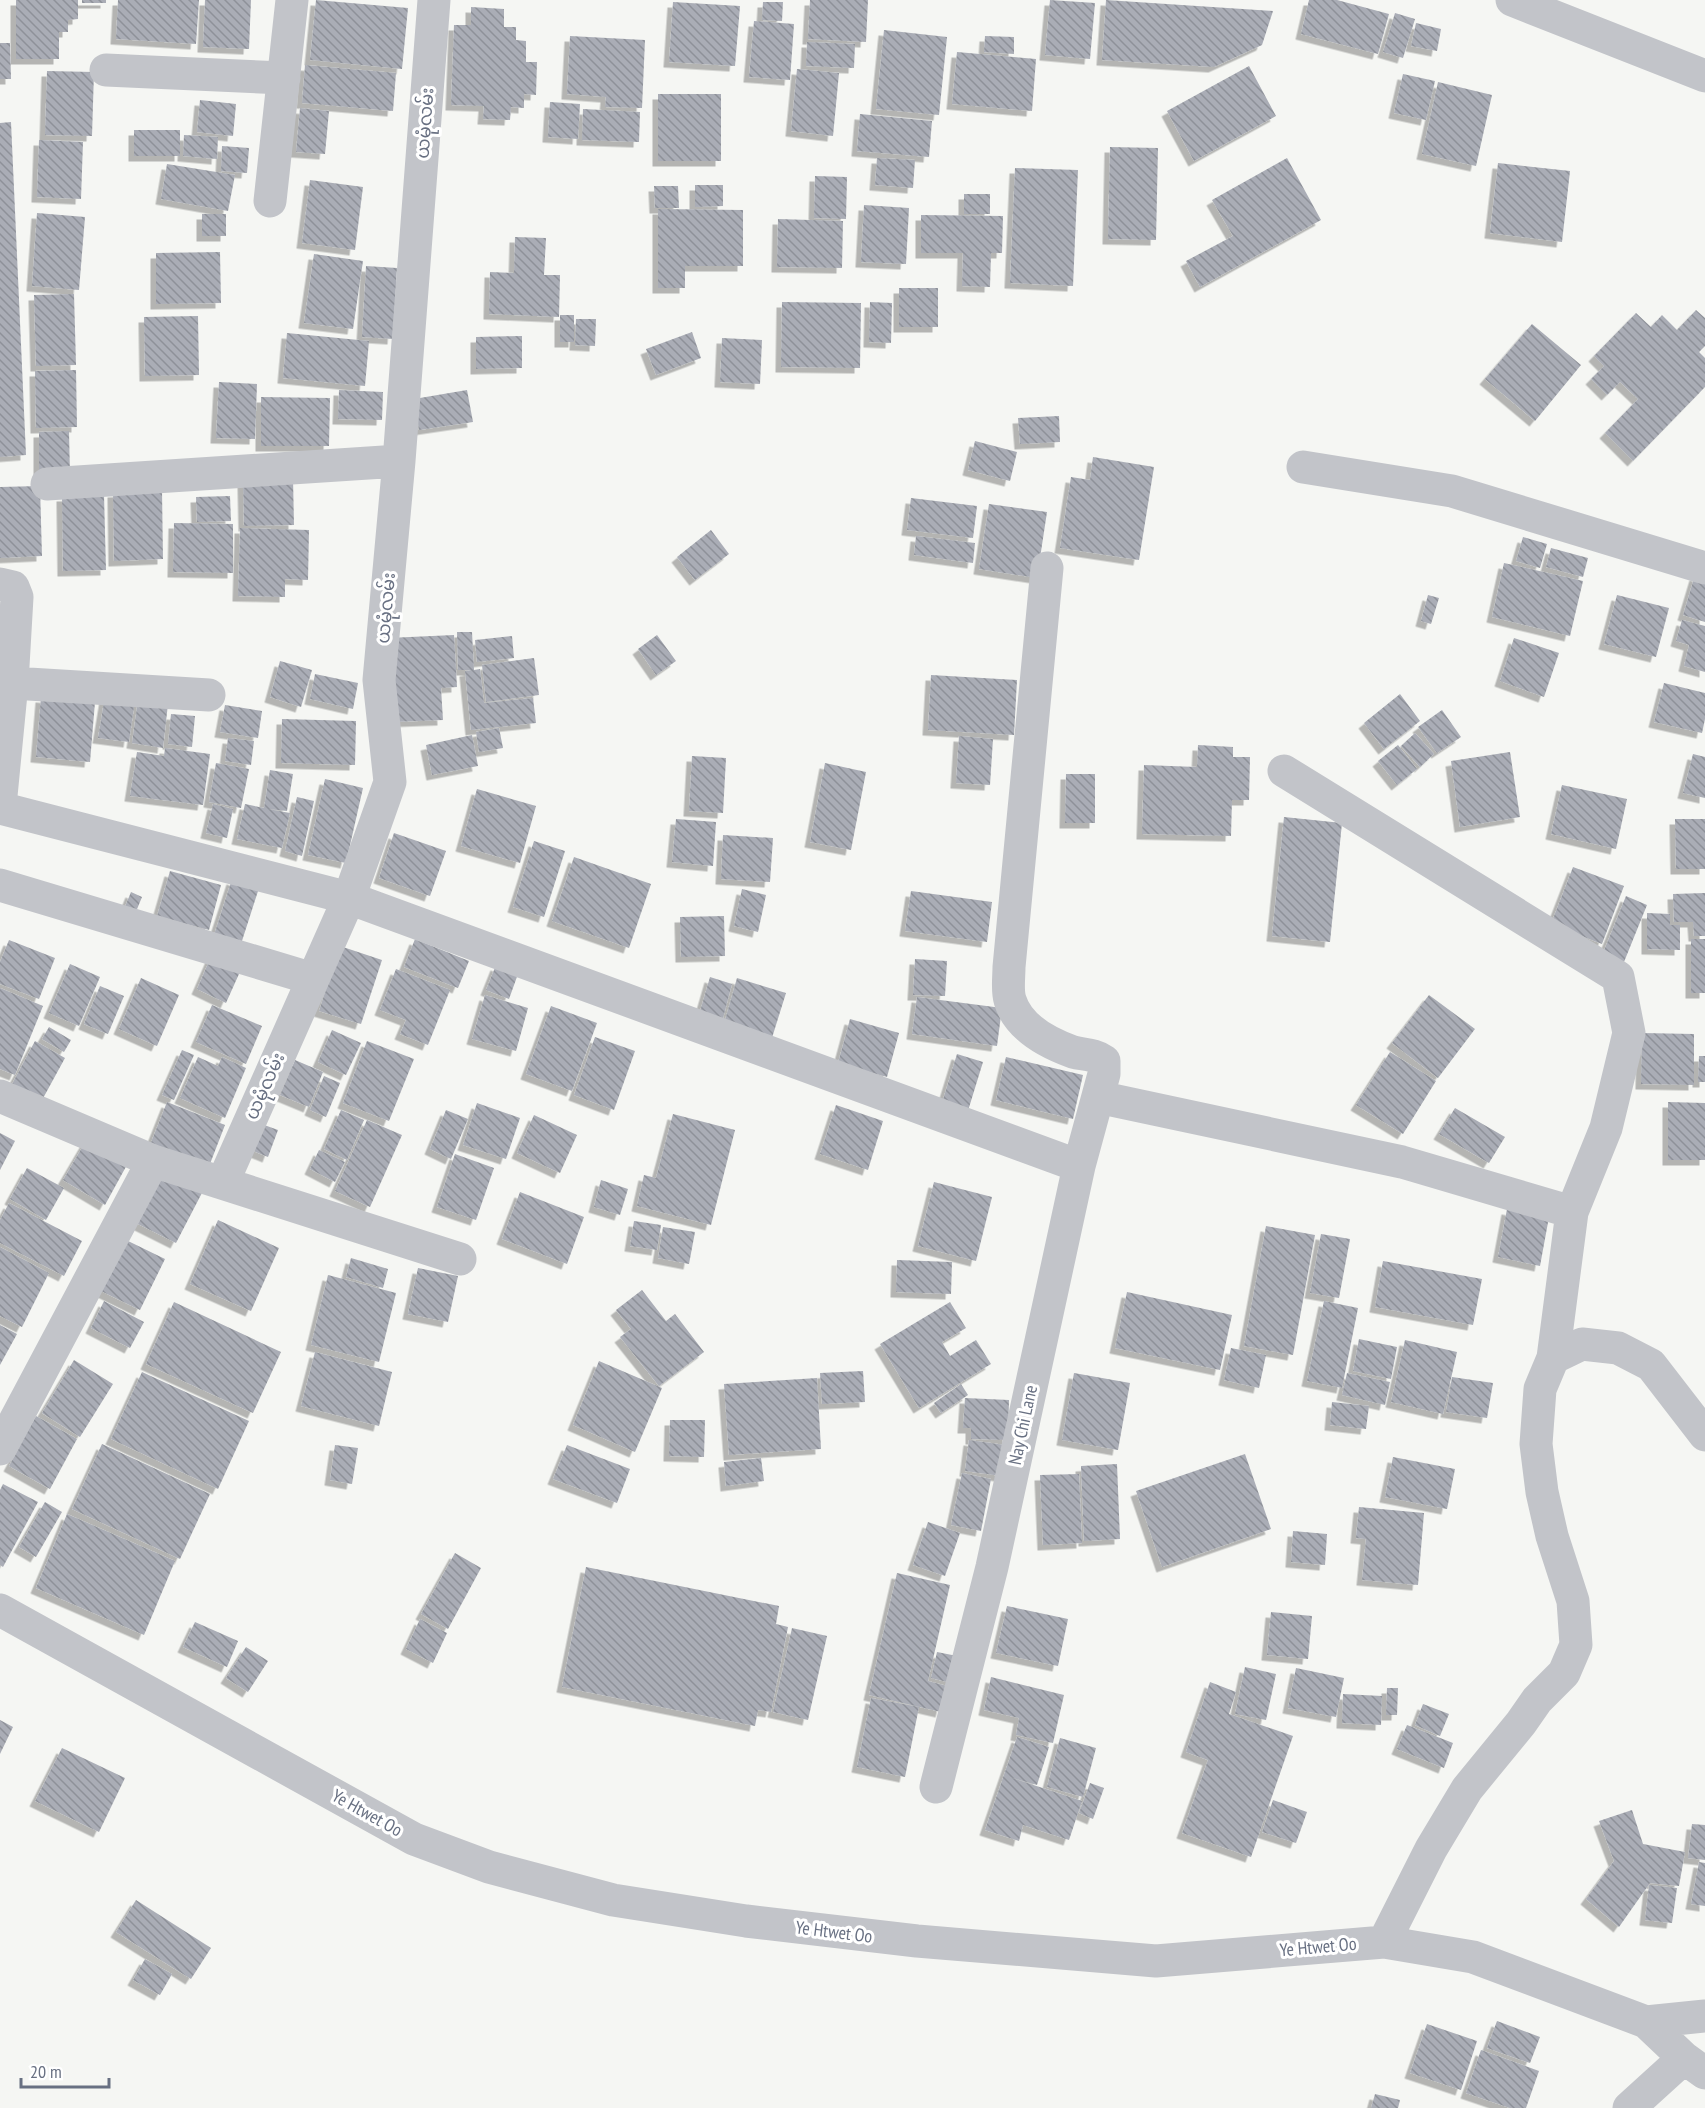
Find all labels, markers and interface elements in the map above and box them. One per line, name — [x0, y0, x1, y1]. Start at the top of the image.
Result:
street label: ယမုံလမ်း — [410, 87, 442, 160]
street label: ယမုံလမ်း — [370, 571, 404, 645]
street label: ယမုံလမ်း — [239, 1048, 293, 1125]
street label: Nay Chi Lane — [1003, 1383, 1042, 1467]
street label: Ye Htwet Oo — [328, 1784, 407, 1841]
street label: Ye Htwet Oo — [794, 1915, 874, 1948]
street label: Ye Htwet Oo — [1279, 1932, 1358, 1961]
scale bar — [21, 2051, 110, 2089]
text: 20 m — [30, 2060, 62, 2083]

